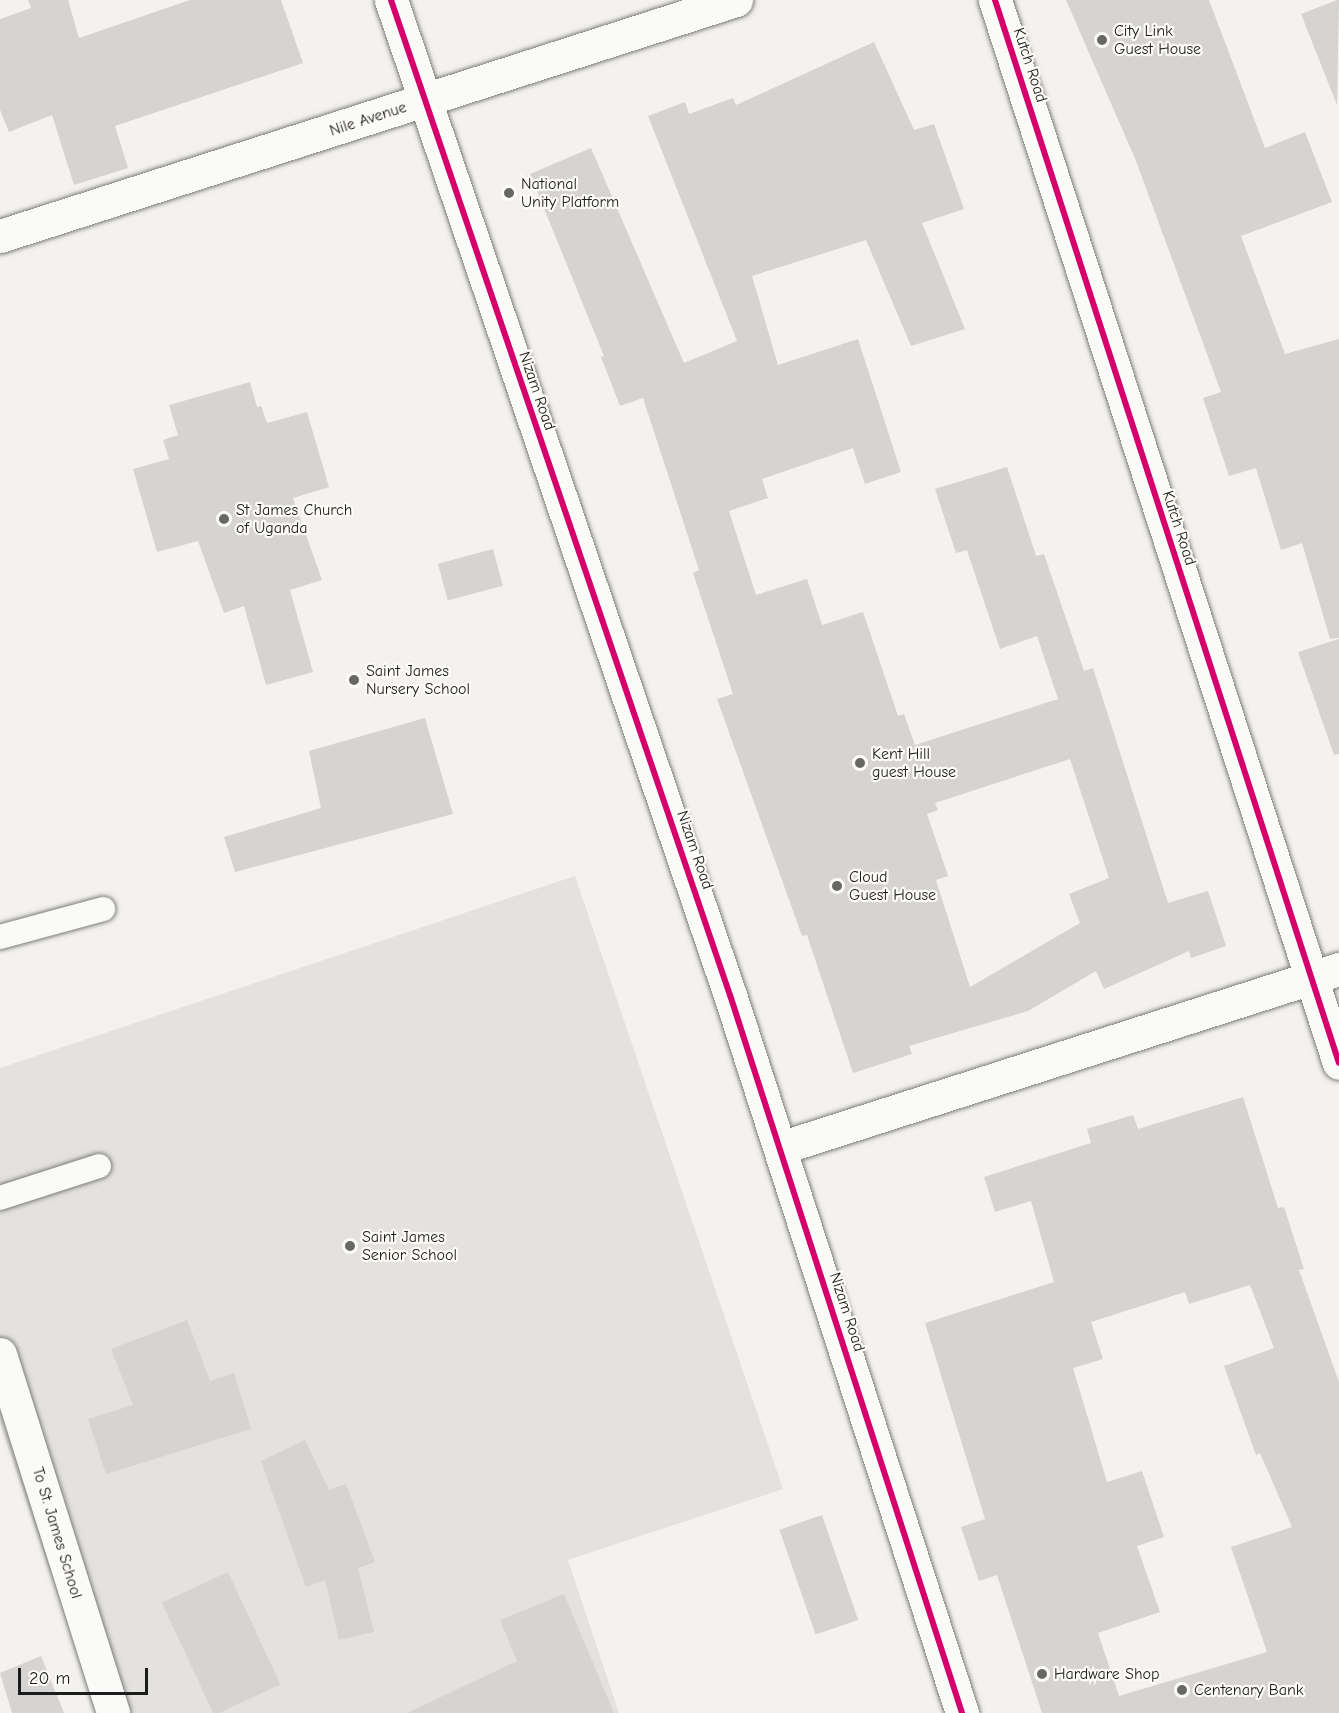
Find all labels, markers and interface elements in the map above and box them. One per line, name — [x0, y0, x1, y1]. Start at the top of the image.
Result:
place label: City Link Guest House — [1114, 21, 1201, 59]
street label: Kutch Road — [1009, 25, 1051, 105]
marker: City Link Guest House — [1095, 33, 1109, 47]
street label: Nile Avenue — [327, 98, 409, 140]
place label: National Unity Platform — [521, 174, 619, 212]
marker: National Unity Platform — [502, 186, 516, 200]
street label: Nizam Road — [515, 349, 559, 433]
street label: Kutch Road — [1158, 488, 1200, 568]
place label: St James Church of Uganda — [236, 500, 352, 538]
marker: St James Church of Uganda — [217, 512, 231, 526]
place label: Saint James Nursery School — [366, 661, 470, 699]
marker: Saint James Nursery School — [347, 673, 361, 687]
place label: Kent Hill guest House — [872, 744, 956, 782]
marker: Kent Hill guest House — [853, 756, 867, 770]
street label: Nizam Road — [673, 808, 717, 892]
place label: Cloud Guest House — [849, 867, 936, 905]
marker: Cloud Guest House — [830, 879, 844, 893]
place label: Saint James Senior School — [362, 1227, 457, 1265]
marker: Saint James Senior School — [343, 1239, 357, 1253]
street label: Nizam Road — [825, 1270, 869, 1354]
street label: To St. James School — [28, 1465, 86, 1601]
scale bar — [21, 1656, 152, 1694]
place label: Hardware Shop — [1054, 1664, 1159, 1684]
marker: Hardware Shop — [1035, 1667, 1049, 1681]
text: 20 m — [29, 1668, 70, 1689]
place label: Centenary Bank — [1194, 1680, 1304, 1700]
marker: Centenary Bank — [1175, 1683, 1189, 1697]

